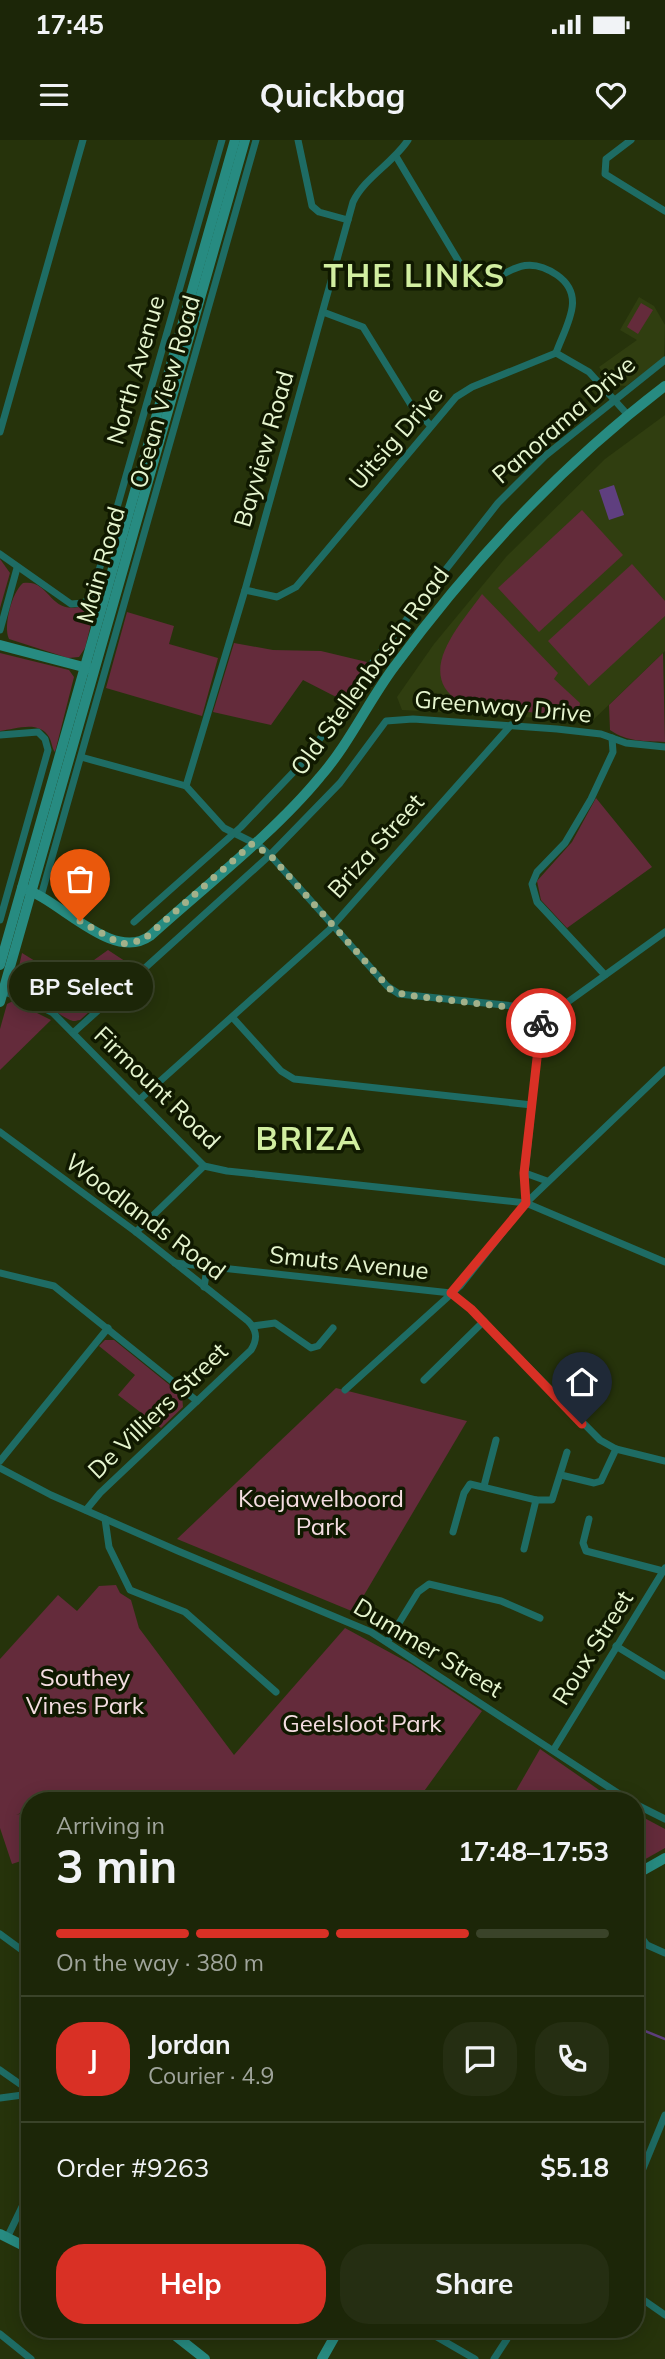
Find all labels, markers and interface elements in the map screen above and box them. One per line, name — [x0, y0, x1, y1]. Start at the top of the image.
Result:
text: 17:45 — [35, 8, 104, 41]
text: Quickbag — [260, 75, 405, 115]
icon: menu — [35, 76, 73, 114]
icon: heart — [592, 76, 630, 114]
district label: THE LINKS — [324, 255, 506, 295]
street label: North Avenue — [99, 292, 171, 448]
street label: Ocean View Road — [122, 292, 206, 492]
street label: Panorama Drive — [486, 349, 641, 490]
street label: Bayview Road — [226, 367, 300, 530]
street label: Uitsig Drive — [342, 379, 449, 495]
street label: Main Road — [69, 503, 131, 626]
street label: Old Stellenbosch Road — [283, 560, 455, 781]
street label: Greenway Drive — [413, 683, 593, 729]
street label: Briza Street — [321, 787, 430, 904]
pin — [50, 849, 110, 921]
icon: bag — [61, 860, 99, 898]
callout: BP Select — [8, 963, 152, 1012]
text: BP Select — [29, 972, 133, 1001]
courier — [506, 988, 576, 1058]
icon: bike — [522, 1004, 560, 1042]
street label: Firmount Road — [88, 1019, 227, 1155]
district label: BRIZA — [256, 1118, 362, 1158]
street label: Woodlands Road — [60, 1146, 232, 1286]
street label: Smuts Avenue — [268, 1239, 430, 1285]
street label: De Villiers Street — [81, 1336, 234, 1485]
pin — [552, 1352, 612, 1424]
icon: home — [563, 1363, 601, 1401]
park label: Koejawelboord Park — [238, 1483, 404, 1541]
street label: Roux Street — [545, 1585, 639, 1710]
street label: Dummer Street — [349, 1591, 508, 1703]
park label: Southey Vines Park — [26, 1662, 145, 1720]
park label: Geelsloot Park — [282, 1708, 442, 1738]
text: Arriving in — [56, 1811, 165, 1840]
text: 17:48–17:53 — [458, 1835, 609, 1868]
text: 3 min — [56, 1837, 177, 1895]
text: On the way · 380 m — [56, 1948, 264, 1977]
button: chat — [443, 2022, 517, 2096]
button: phone — [535, 2022, 609, 2096]
text: Jordan — [148, 2028, 231, 2061]
text: J — [88, 2043, 98, 2076]
text: Courier · 4.9 — [148, 2061, 274, 2090]
text: Order #9263 — [56, 2151, 209, 2184]
text: $5.18 — [540, 2151, 609, 2184]
button: Help — [56, 2244, 326, 2324]
button: Share — [340, 2244, 609, 2324]

